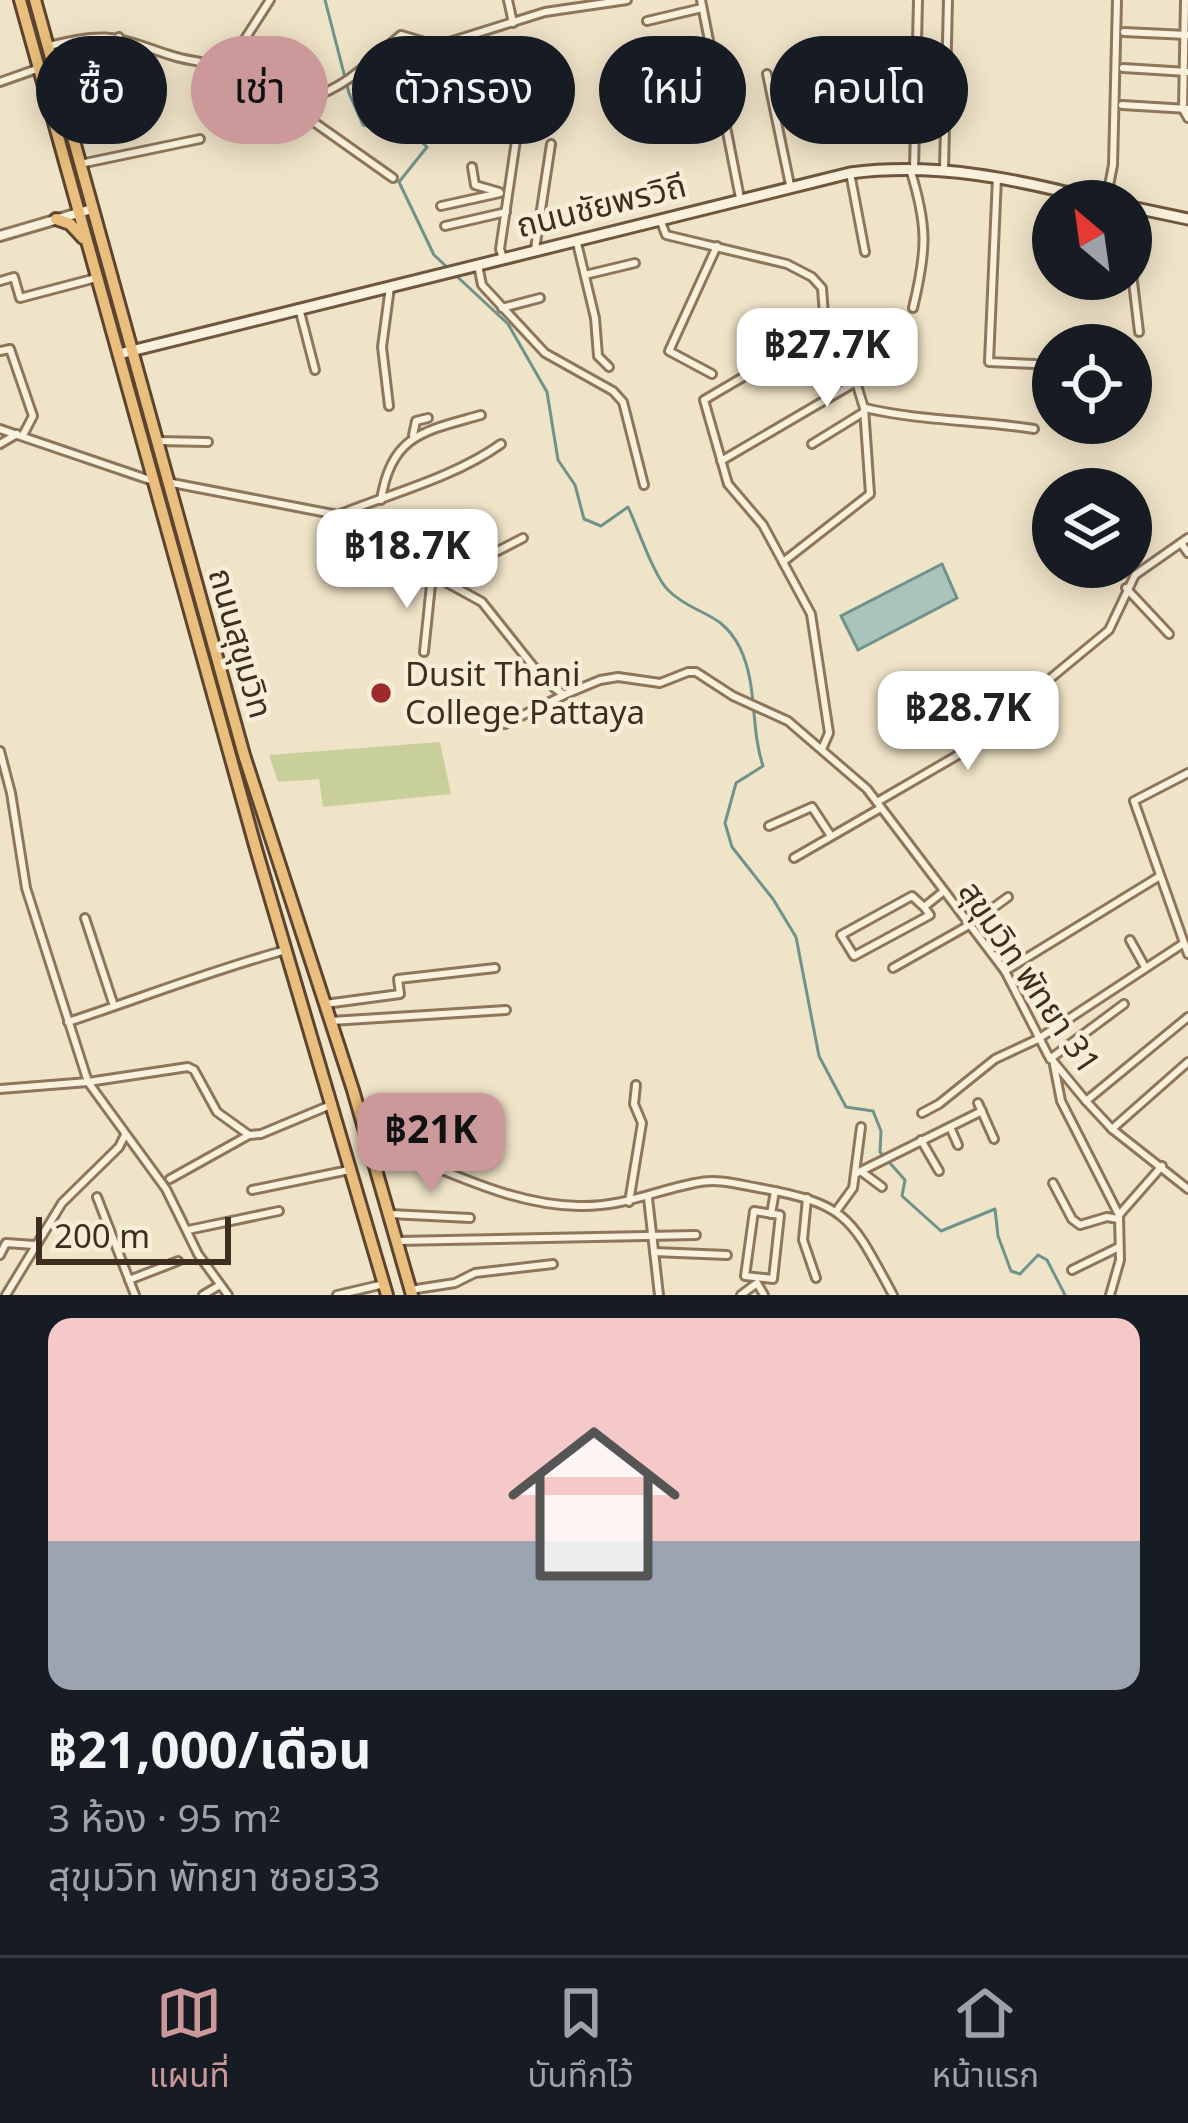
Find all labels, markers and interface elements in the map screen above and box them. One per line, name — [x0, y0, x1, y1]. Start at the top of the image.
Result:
chip: ซื้อ — [36, 36, 167, 144]
chip: เช่า — [191, 36, 328, 144]
chip: ตัวกรอง — [352, 36, 575, 144]
chip: ใหม่ — [599, 36, 746, 144]
chip: คอนโด — [770, 36, 968, 144]
street label: ถนนชัยพรวิถี — [511, 162, 692, 252]
north arrow — [1032, 180, 1152, 300]
map controls — [1032, 180, 1152, 588]
pin: ฿27.7K — [729, 308, 925, 410]
text: ฿27.7K — [764, 317, 890, 376]
button: locate — [1032, 324, 1152, 444]
button: layers — [1032, 468, 1152, 588]
pin: ฿18.7K — [309, 509, 505, 611]
text: ฿18.7K — [344, 518, 470, 577]
street label: ถนนสุขุมวิท — [194, 563, 284, 724]
place label: Dusit Thani College Pattaya — [405, 651, 645, 739]
pin: ฿28.7K — [870, 671, 1066, 773]
marker: Dusit Thani College Pattaya — [368, 680, 394, 706]
text: ฿28.7K — [905, 680, 1031, 739]
street label: สุขุมวิท พัทยา 31 — [945, 871, 1112, 1085]
pin: ฿21K — [360, 1093, 502, 1195]
text: ฿21K — [384, 1102, 478, 1161]
scale bar — [36, 1211, 231, 1264]
text: 200 m — [54, 1213, 150, 1263]
icon: home — [486, 1396, 702, 1612]
text: ฿21,000/เดือน — [48, 1714, 372, 1791]
text: 3 ห้อง · 95 m² — [48, 1791, 280, 1850]
text: สุขุมวิท พัทยา ซอย33 — [48, 1850, 381, 1909]
tab: แผนที่ — [149, 1980, 230, 2102]
tab: บันทึกไว้ — [528, 1980, 634, 2102]
tab: หน้าแรก — [932, 1980, 1039, 2102]

